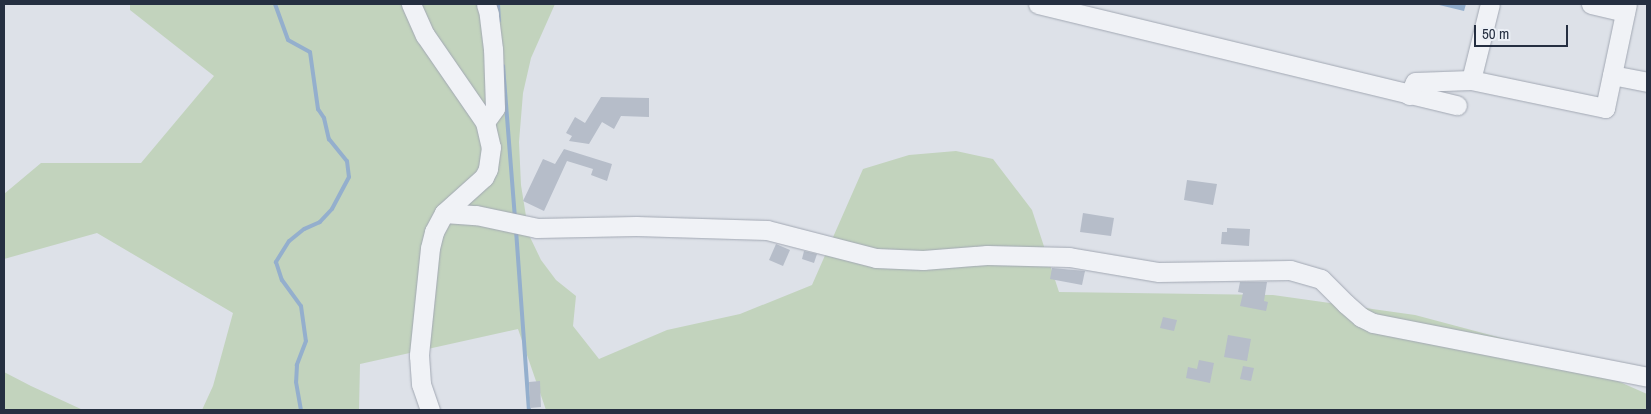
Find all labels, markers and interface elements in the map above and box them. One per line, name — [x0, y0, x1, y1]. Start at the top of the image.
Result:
scale bar — [1476, 15, 1570, 47]
text: 50 m — [1482, 23, 1509, 44]

